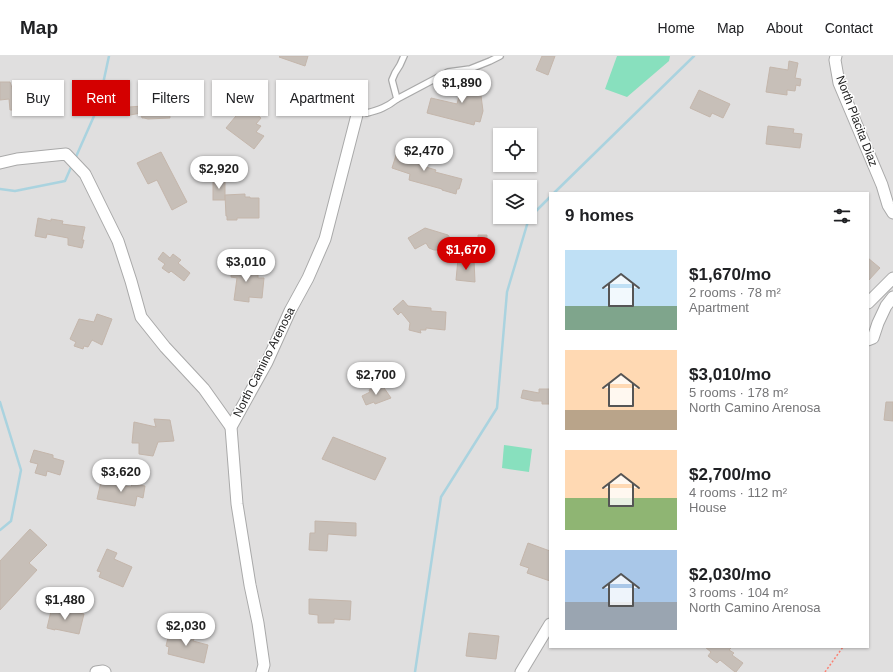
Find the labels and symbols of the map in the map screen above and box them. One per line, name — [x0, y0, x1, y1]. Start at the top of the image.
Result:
pin: $1,890 — [429, 70, 495, 104]
street label: North Placita Diaz — [833, 74, 881, 168]
pin: $2,470 — [391, 138, 457, 172]
pin: $2,920 — [186, 156, 252, 190]
pin: $1,670 — [433, 237, 499, 271]
pin: $3,010 — [213, 249, 279, 283]
street label: North Camino Arenosa — [230, 304, 298, 419]
pin: $2,700 — [343, 362, 409, 396]
pin: $3,620 — [88, 459, 154, 493]
pin: $1,480 — [32, 587, 98, 621]
pin: $2,030 — [153, 613, 219, 647]

